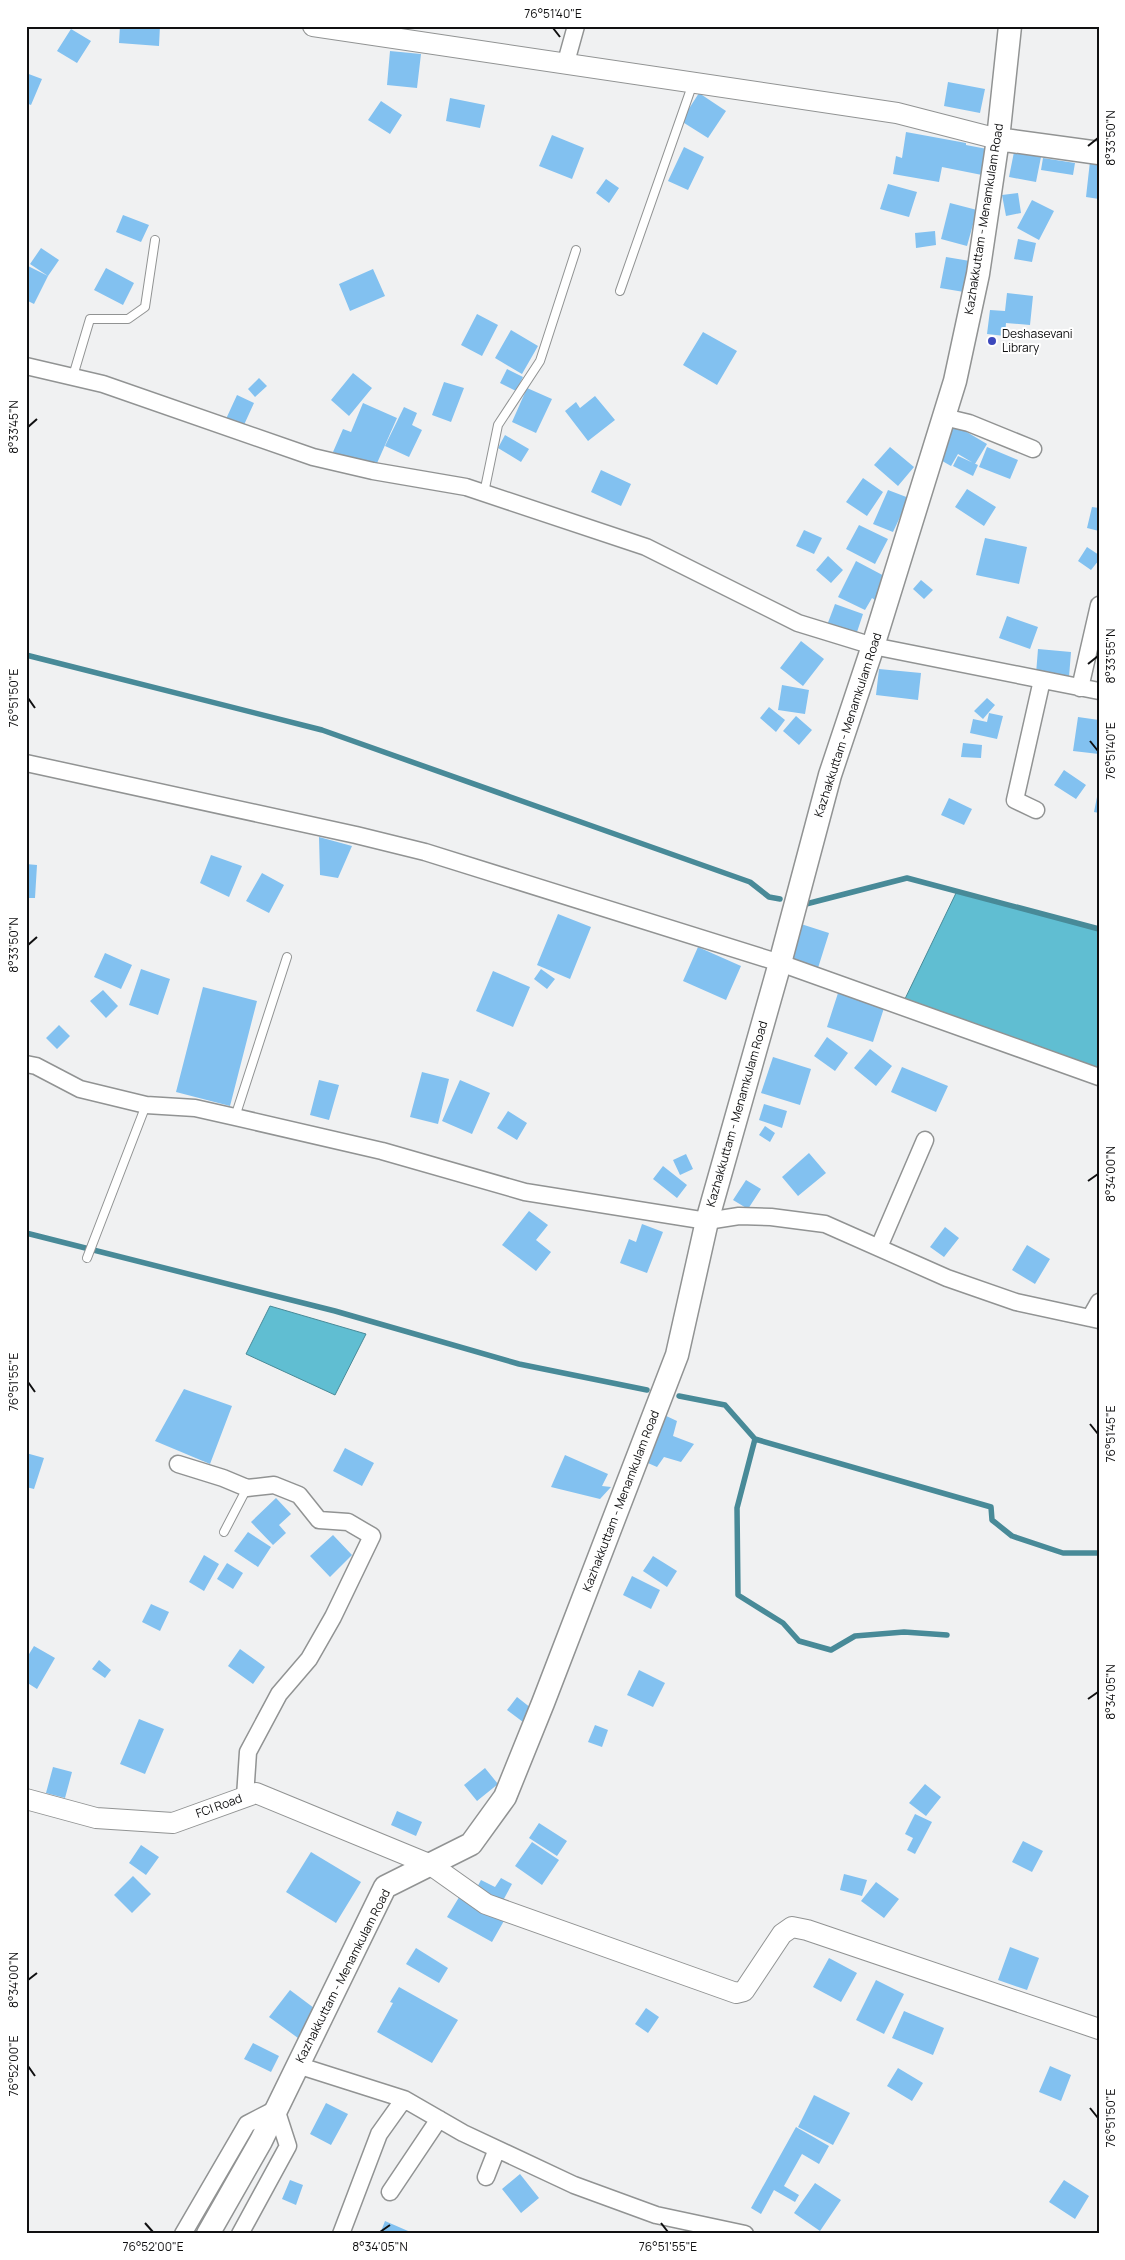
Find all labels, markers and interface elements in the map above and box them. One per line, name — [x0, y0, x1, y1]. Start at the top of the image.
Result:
text: 76°51'40"E — [524, 5, 582, 22]
text: 8°33'50"N — [1102, 110, 1119, 166]
street label: Kazhakkuttam - Menamkulam Road — [960, 122, 1007, 316]
place label: Deshasevani Library — [1002, 325, 1073, 356]
marker: Deshasevani Library — [986, 335, 998, 347]
text: 8°33'45"N — [5, 400, 22, 454]
text: 8°33'55"N — [1102, 629, 1119, 683]
street label: Kazhakkuttam - Menamkulam Road — [810, 630, 885, 819]
text: 76°51'50"E — [5, 668, 22, 727]
text: 76°51'40"E — [1102, 722, 1119, 780]
text: 8°33'50"N — [5, 917, 22, 973]
street label: Kazhakkuttam - Menamkulam Road — [702, 1019, 771, 1209]
text: 8°34'00"N — [1102, 1146, 1119, 1202]
text: 76°51'55"E — [5, 1353, 22, 1411]
text: 76°51'45"E — [1102, 1405, 1119, 1463]
street label: Kazhakkuttam - Menamkulam Road — [578, 1408, 663, 1594]
text: 8°34'05"N — [1102, 1664, 1119, 1720]
street label: FCI Road — [193, 1789, 244, 1822]
street label: Kazhakkuttam - Menamkulam Road — [291, 1886, 394, 2066]
text: 8°34'00"N — [5, 1952, 22, 2008]
text: 76°52'00"E — [5, 2035, 22, 2097]
text: 76°51'50"E — [1102, 2088, 1119, 2147]
text: 76°52'00"E — [122, 2238, 184, 2255]
text: 8°34'05"N — [352, 2238, 408, 2255]
text: 76°51'55"E — [639, 2238, 697, 2255]

